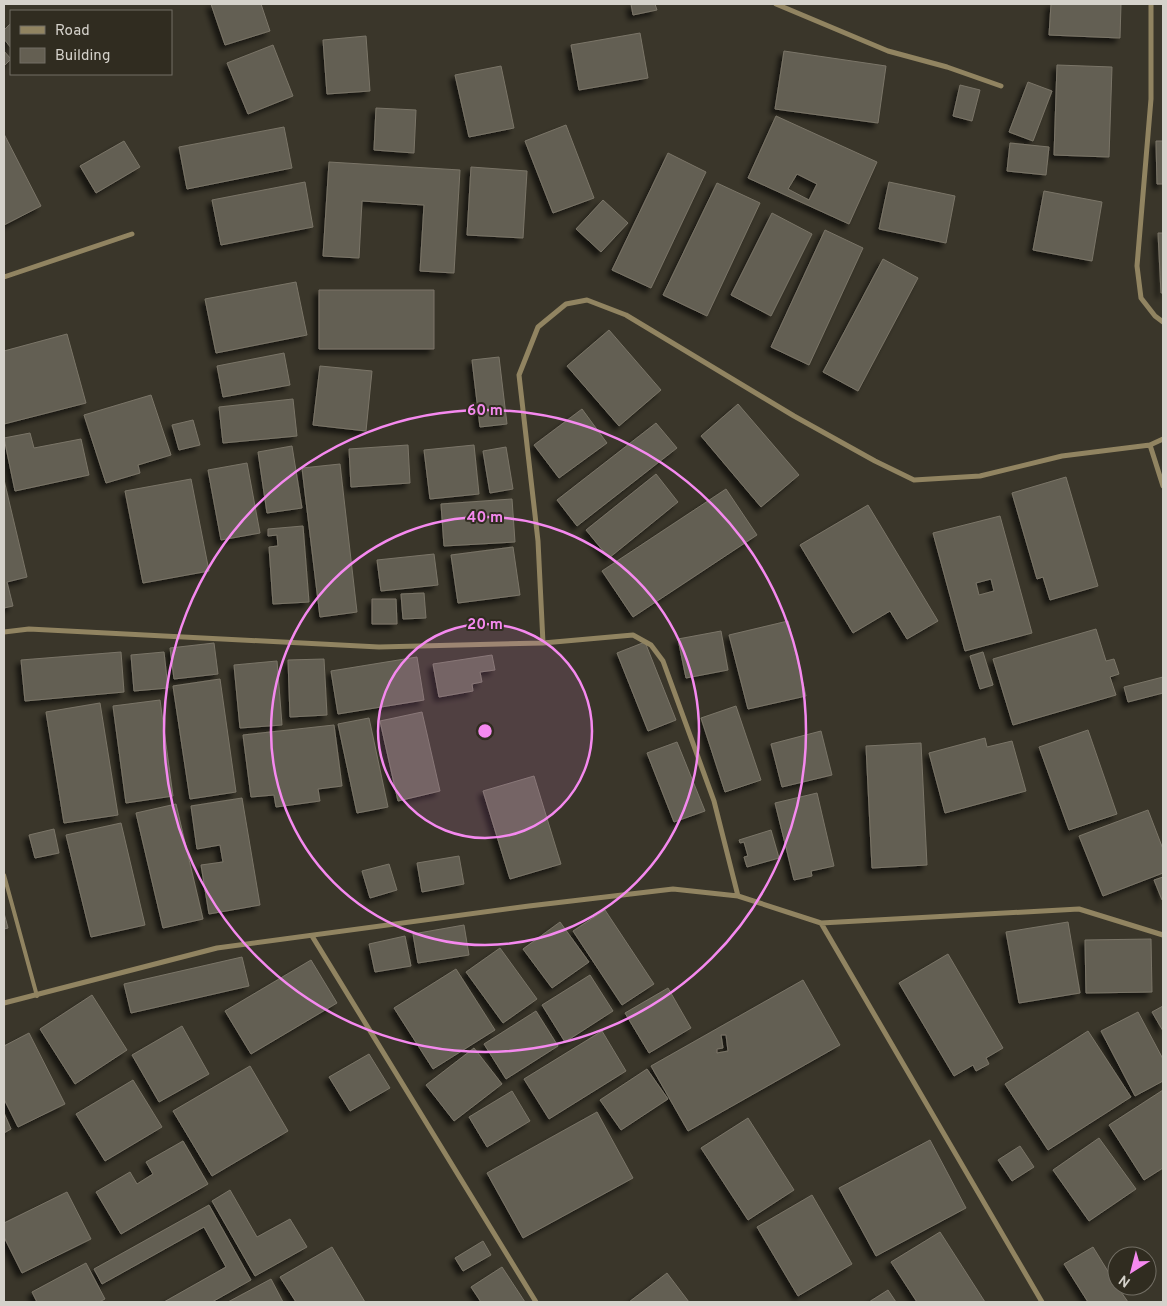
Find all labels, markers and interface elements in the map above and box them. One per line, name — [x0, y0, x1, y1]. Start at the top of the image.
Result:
legend — [10, 10, 172, 75]
text: Road — [55, 22, 90, 41]
text: Building — [55, 47, 110, 66]
text: 60 m — [467, 402, 503, 421]
text: 40 m — [467, 509, 503, 528]
text: 20 m — [467, 616, 503, 635]
centre of rings — [476, 722, 494, 740]
north arrow — [1107, 1246, 1157, 1296]
text: N — [1116, 1270, 1134, 1290]

